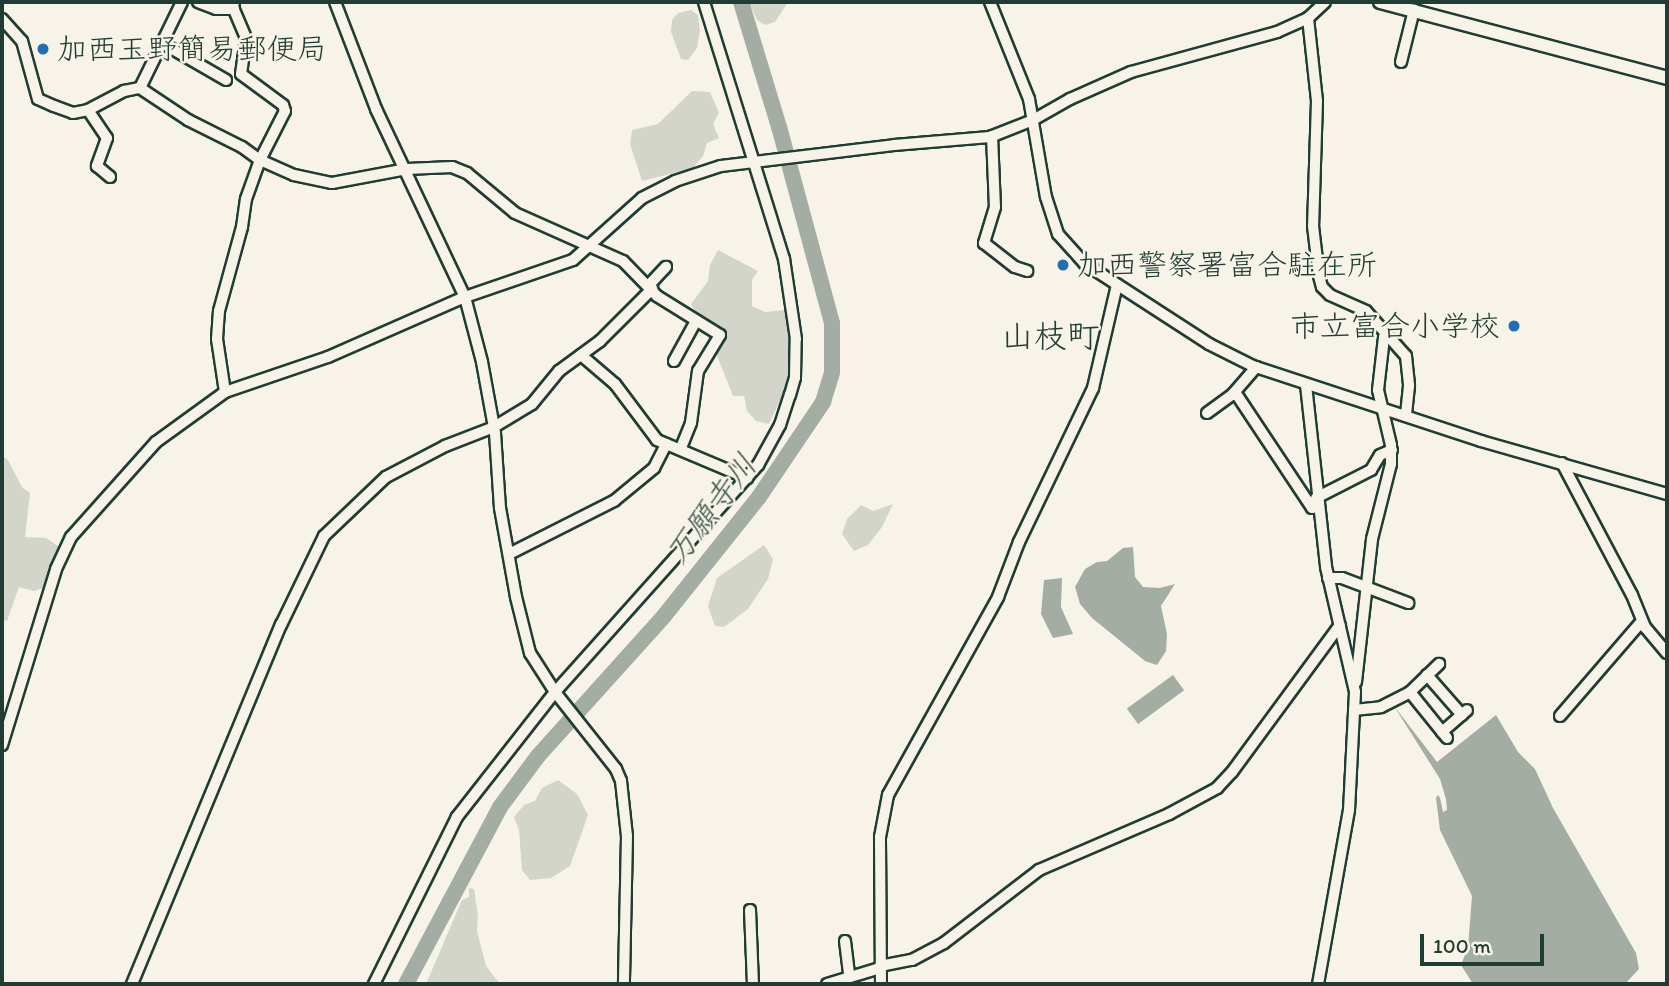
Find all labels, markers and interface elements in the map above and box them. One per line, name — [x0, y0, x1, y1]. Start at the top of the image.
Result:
place label: 加西玉野簡易郵便局 — [57, 31, 327, 67]
marker: 加西玉野簡易郵便局 — [35, 41, 51, 57]
place label: 加西警察署富合駐在所 — [1077, 247, 1377, 283]
marker: 加西警察署富合駐在所 — [1055, 257, 1071, 273]
place label: 市立富合小学校 — [1290, 308, 1500, 344]
district label: 山枝町 — [1001, 316, 1099, 356]
marker: 市立富合小学校 — [1506, 318, 1522, 334]
water label: 万願寺川 — [657, 446, 765, 572]
scale bar — [1424, 920, 1548, 964]
text: 100 m — [1433, 933, 1491, 958]

